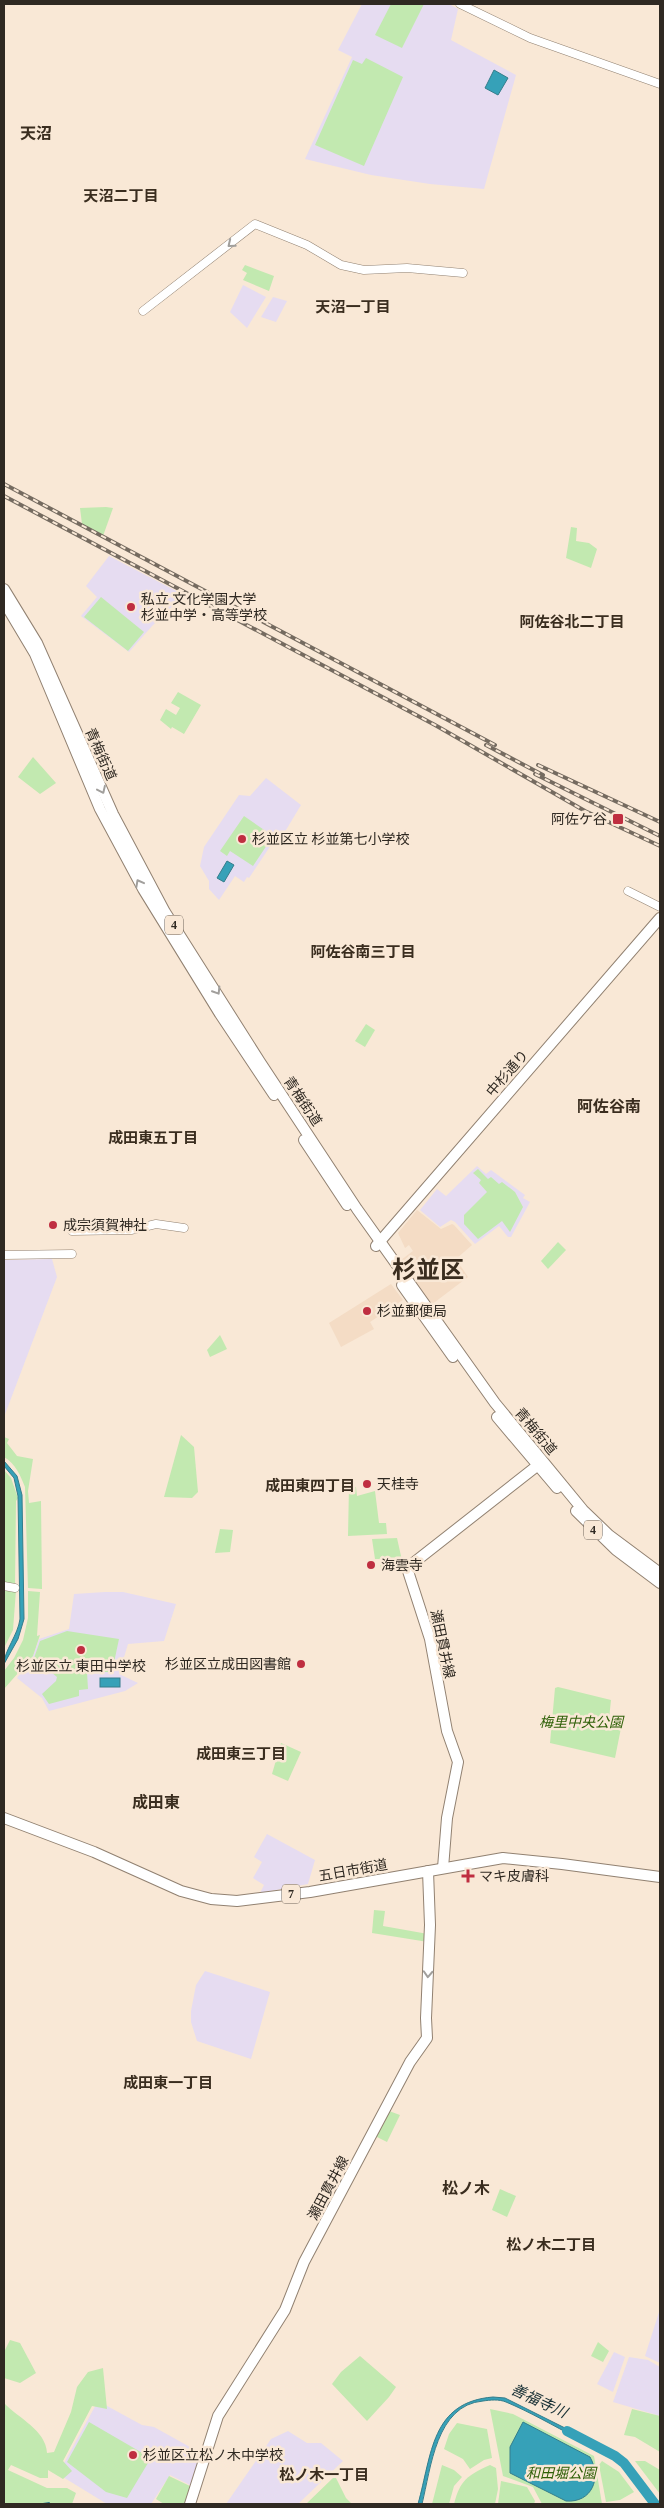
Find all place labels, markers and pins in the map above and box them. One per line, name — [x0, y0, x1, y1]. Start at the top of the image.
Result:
place label: 私立 文化学園大学 杉並中学・高等学校 — [141, 592, 267, 623]
marker: 私立 文化学園大学 杉並中学・高等学校 — [125, 601, 137, 613]
place label: 阿佐ケ谷 — [551, 812, 607, 827]
marker: 阿佐ケ谷 — [611, 812, 625, 826]
place label: 杉並区立 杉並第七小学校 — [252, 831, 410, 847]
marker: 杉並区立 杉並第七小学校 — [236, 833, 248, 845]
place label: 成宗須賀神社 — [63, 1218, 147, 1233]
marker: 成宗須賀神社 — [47, 1219, 59, 1231]
place label: 杉並郵便局 — [377, 1304, 447, 1319]
marker: 杉並郵便局 — [361, 1305, 373, 1317]
place label: 天桂寺 — [377, 1477, 419, 1492]
marker: 天桂寺 — [361, 1478, 373, 1490]
place label: 海雲寺 — [381, 1558, 423, 1573]
marker: 海雲寺 — [365, 1559, 377, 1571]
marker: 杉並区立 東田中学校 — [75, 1644, 87, 1656]
place label: 杉並区立成田図書館 — [165, 1657, 291, 1672]
marker: 杉並区立成田図書館 — [295, 1658, 307, 1670]
place label: 杉並区立 東田中学校 — [16, 1659, 146, 1674]
marker: マキ皮膚科 — [461, 1869, 475, 1883]
place label: マキ皮膚科 — [479, 1869, 549, 1884]
place label: 杉並区立松ノ木中学校 — [143, 2448, 283, 2463]
marker: 杉並区立松ノ木中学校 — [127, 2449, 139, 2461]

